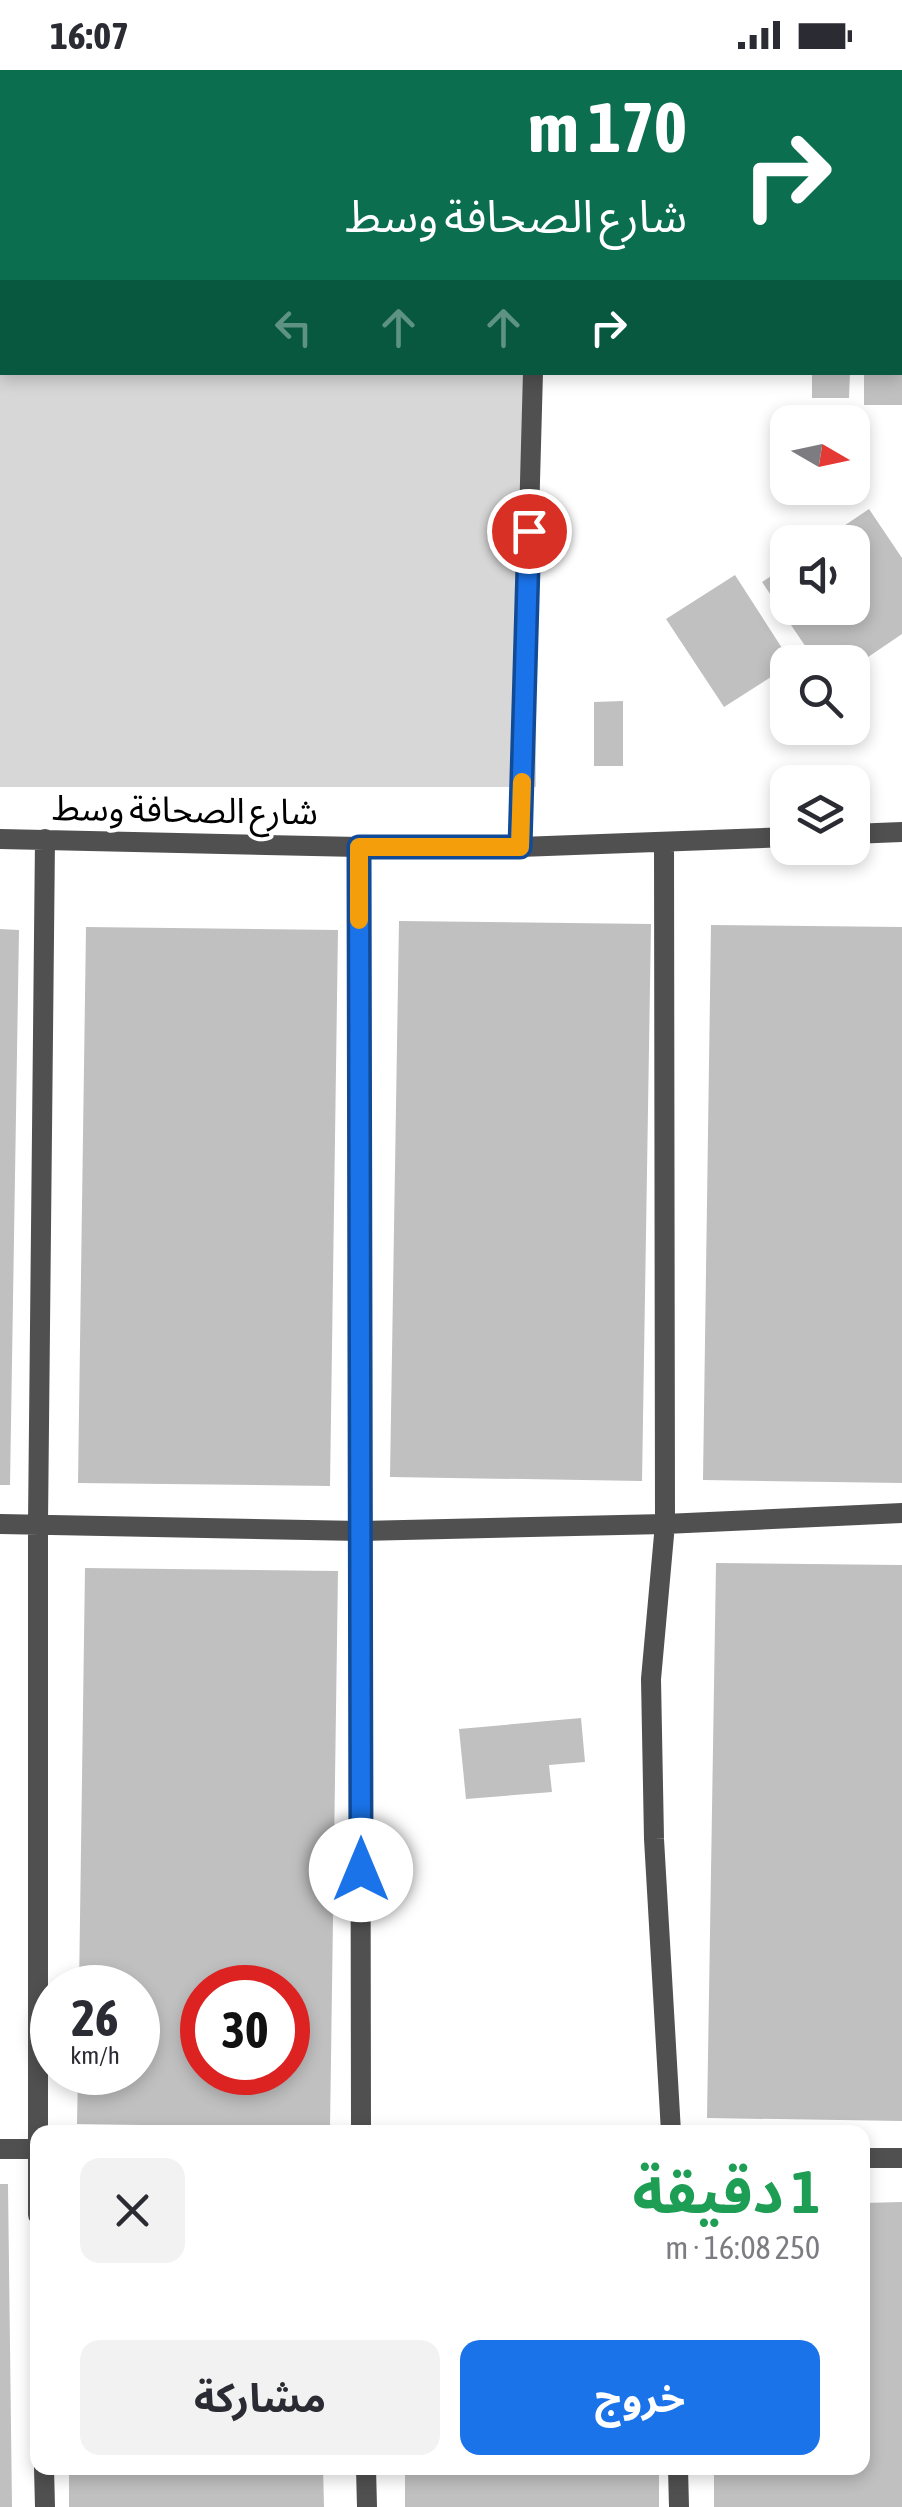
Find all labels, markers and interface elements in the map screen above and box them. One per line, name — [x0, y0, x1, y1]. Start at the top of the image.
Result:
text: 16:07 — [50, 14, 129, 57]
text: 170 m — [528, 87, 687, 167]
icon: right — [722, 110, 852, 240]
text: شارع الصحافة وسط — [345, 190, 687, 242]
icon: left — [266, 300, 321, 355]
icon: ahead — [371, 300, 426, 355]
icon: ahead — [476, 300, 531, 355]
icon: right — [581, 300, 636, 355]
north arrow — [770, 405, 870, 505]
map controls — [770, 405, 870, 865]
pin — [487, 489, 572, 574]
icon: arrive — [502, 504, 557, 559]
button: sound — [770, 525, 870, 625]
button: search — [770, 645, 870, 745]
button: layers — [770, 765, 870, 865]
street label: شارع الصحافة وسط — [52, 787, 318, 838]
position arrow — [309, 1818, 413, 1922]
speed limit sign: 30 — [180, 1965, 310, 2095]
text: 26 — [71, 1989, 118, 2047]
text: km/h — [70, 2041, 120, 2069]
text: 1 دقيقة — [633, 2157, 820, 2226]
button: close — [80, 2158, 185, 2263]
text: 250 m · 16:08 — [665, 2229, 820, 2266]
button: مشاركة — [80, 2340, 440, 2455]
button: خروج — [460, 2340, 820, 2455]

